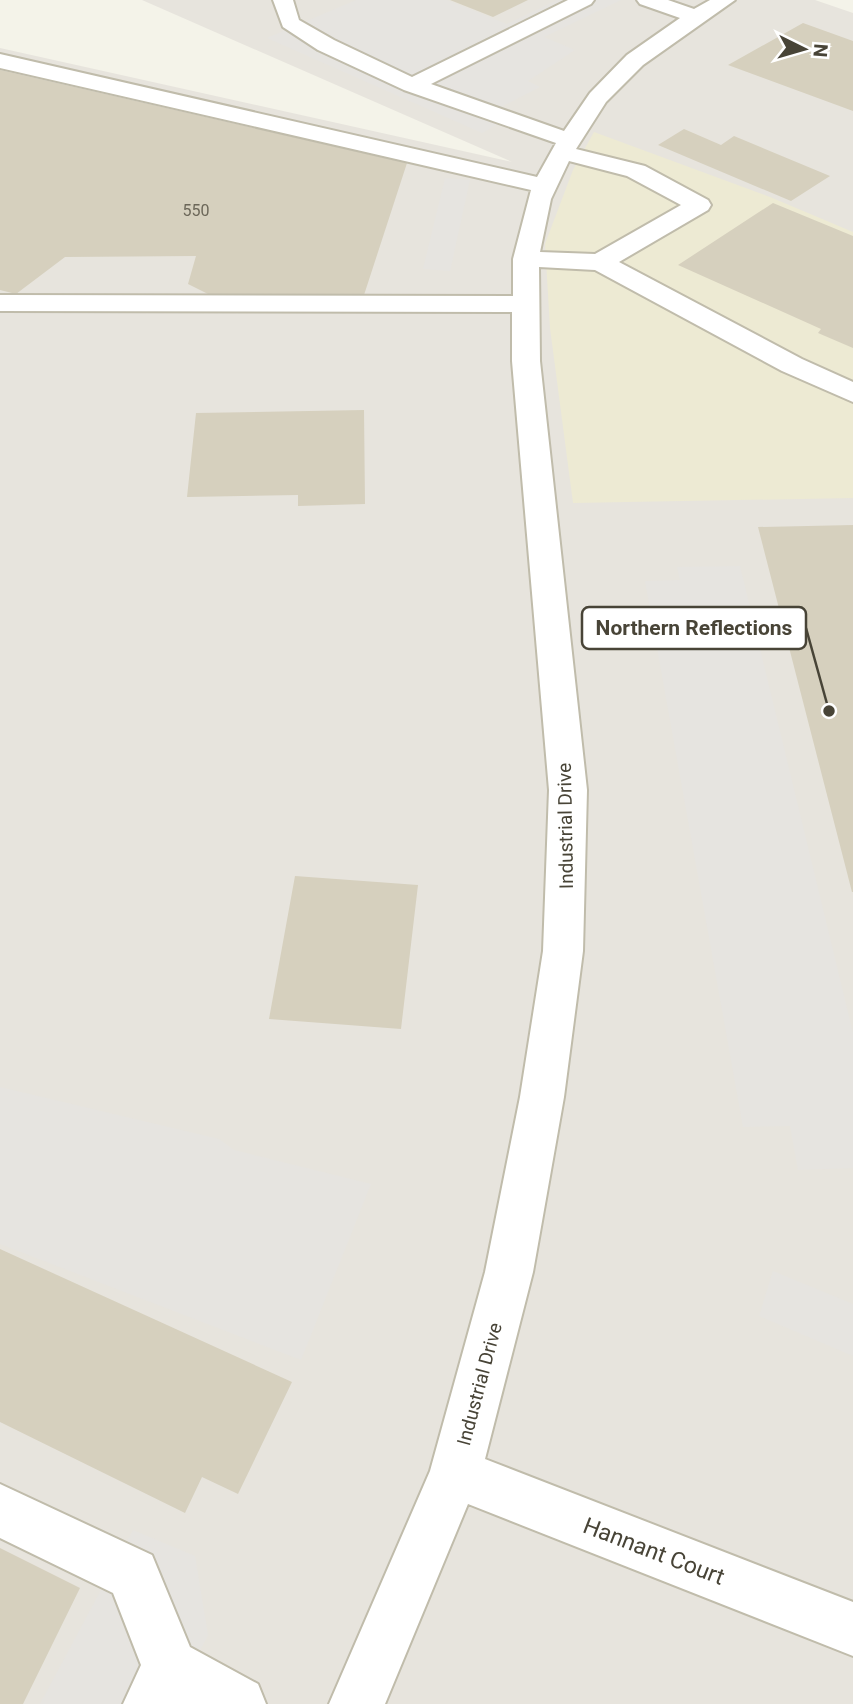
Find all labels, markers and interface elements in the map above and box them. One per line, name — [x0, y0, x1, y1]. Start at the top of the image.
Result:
north arrow — [769, 14, 839, 84]
text: N — [808, 43, 832, 58]
house number: 550 — [183, 201, 209, 220]
callout: Northern Reflections — [582, 607, 806, 649]
text: Northern Reflections — [596, 616, 793, 640]
street label: Industrial Drive — [553, 763, 578, 889]
street label: Industrial Drive — [452, 1320, 507, 1448]
street label: Hannant Court — [579, 1512, 728, 1591]

